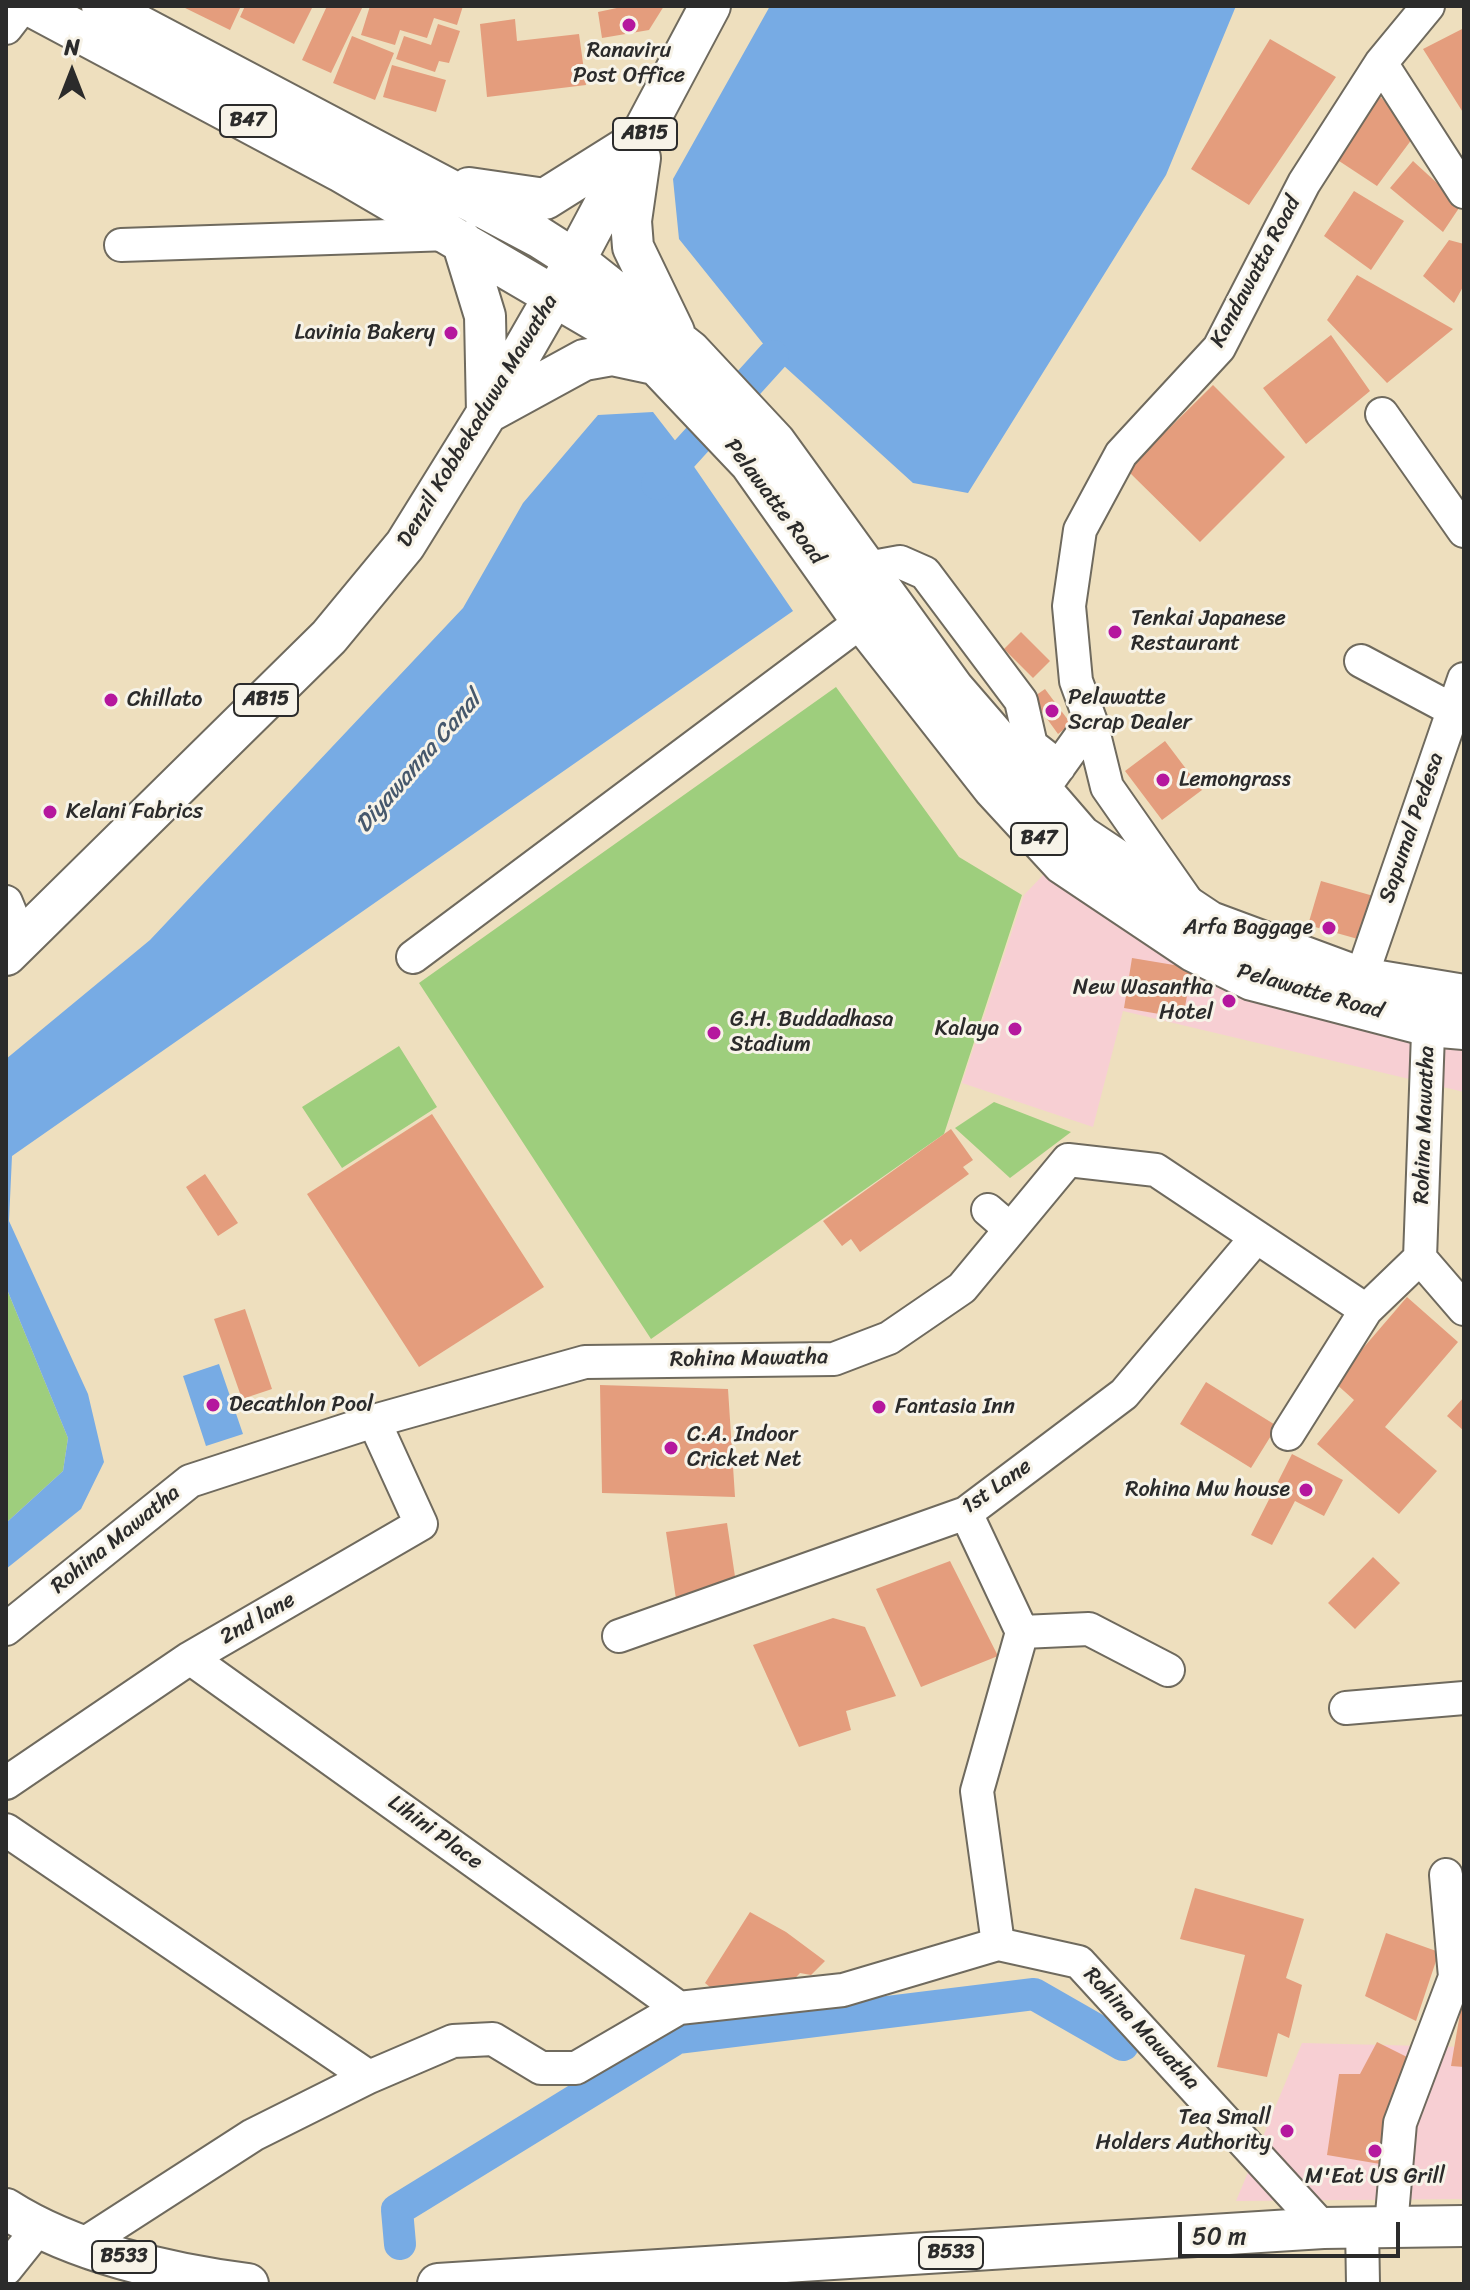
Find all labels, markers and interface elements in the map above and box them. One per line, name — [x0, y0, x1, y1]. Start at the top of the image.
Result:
marker: Ranaviru Post Office — [620, 16, 638, 34]
text: N — [64, 28, 80, 67]
north arrow — [32, 32, 112, 112]
place label: Ranaviru Post Office — [573, 38, 685, 90]
road number: B47 — [220, 105, 276, 137]
road number: AB15 — [613, 118, 677, 150]
street label: Kandawatta Road — [1205, 192, 1307, 352]
street label: Denzil Kobbekaduwa Mawatha — [392, 290, 564, 552]
place label: Lavinia Bakery — [295, 320, 435, 346]
marker: Lavinia Bakery — [442, 324, 460, 342]
street label: Pelawatte Road — [718, 434, 830, 570]
place label: Tenkai Japanese Restaurant — [1131, 606, 1286, 658]
marker: Tenkai Japanese Restaurant — [1106, 623, 1124, 641]
road number: AB15 — [234, 684, 298, 716]
place label: Pelawatte Scrap Dealer — [1068, 685, 1192, 736]
place label: Chillato — [127, 687, 202, 713]
water label: Diyawanna Canal — [350, 687, 488, 839]
marker: Chillato — [102, 691, 120, 709]
marker: Pelawatte Scrap Dealer — [1043, 702, 1061, 720]
street label: Sapumal Pedesa — [1374, 750, 1450, 906]
place label: Lemongrass — [1179, 767, 1291, 793]
marker: Lemongrass — [1154, 771, 1172, 789]
place label: Kelani Fabrics — [66, 799, 203, 825]
marker: Kelani Fabrics — [41, 803, 59, 821]
road number: B47 — [1011, 823, 1067, 855]
place label: Arfa Baggage — [1183, 915, 1313, 941]
marker: Arfa Baggage — [1320, 919, 1338, 937]
street label: Pelawatte Road — [1234, 959, 1386, 1025]
place label: New Wasantha Hotel — [1073, 975, 1213, 1026]
marker: New Wasantha Hotel — [1220, 992, 1238, 1010]
place label: G.H. Buddadhasa Stadium — [730, 1007, 894, 1058]
place label: Kalaya — [935, 1016, 999, 1042]
marker: Kalaya — [1006, 1020, 1024, 1038]
marker: G.H. Buddadhasa Stadium — [705, 1024, 723, 1042]
street label: Rohina Mawatha — [1409, 1045, 1441, 1205]
street label: Rohina Mawatha — [670, 1344, 828, 1374]
place label: Decathlon Pool — [229, 1392, 373, 1418]
place label: Fantasia Inn — [895, 1394, 1015, 1420]
marker: Decathlon Pool — [204, 1396, 222, 1414]
marker: Fantasia Inn — [870, 1398, 888, 1416]
place label: C.A. Indoor Cricket Net — [687, 1422, 801, 1474]
marker: C.A. Indoor Cricket Net — [662, 1439, 680, 1457]
street label: 1st Lane — [957, 1453, 1037, 1521]
place label: Rohina Mw house — [1125, 1477, 1290, 1503]
street label: Rohina Mawatha — [46, 1480, 186, 1600]
marker: Rohina Mw house — [1297, 1481, 1315, 1499]
street label: 2nd lane — [216, 1587, 300, 1651]
street label: Lihini Place — [383, 1790, 487, 1876]
street label: Rohina Mawatha — [1077, 1962, 1205, 2096]
place label: Tea Small Holders Authority — [1096, 2105, 1271, 2156]
marker: Tea Small Holders Authority — [1278, 2122, 1296, 2140]
marker: M'Eat US Grill — [1366, 2142, 1384, 2160]
place label: M'Eat US Grill — [1305, 2164, 1445, 2190]
scale bar — [1182, 2206, 1404, 2256]
text: 50 m — [1192, 2215, 1247, 2257]
road number: B533 — [919, 2237, 983, 2269]
road number: B533 — [92, 2241, 156, 2273]

